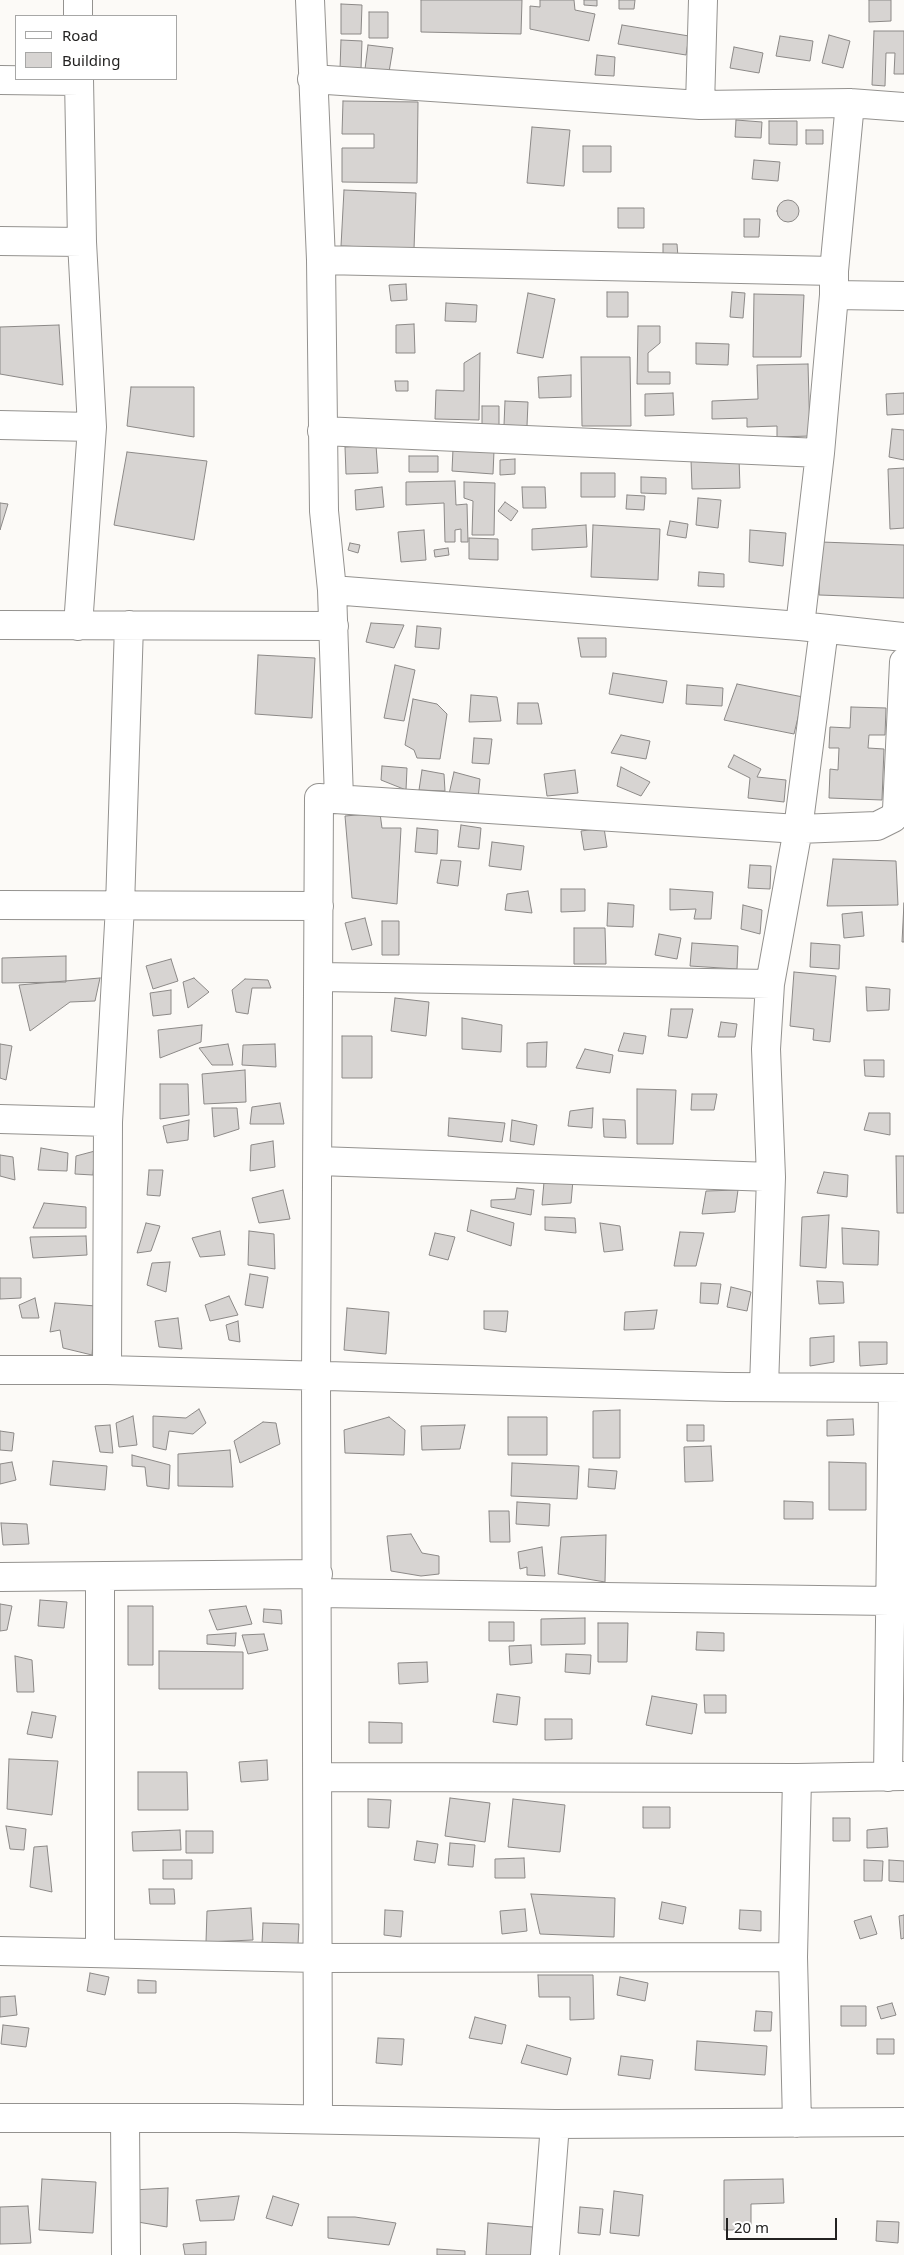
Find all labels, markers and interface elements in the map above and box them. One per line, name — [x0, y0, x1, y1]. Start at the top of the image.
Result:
legend — [15, 15, 178, 80]
text: Road — [62, 25, 98, 45]
text: Building — [62, 50, 120, 70]
scale bar — [729, 2208, 840, 2240]
text: 20 m — [734, 2217, 769, 2237]

